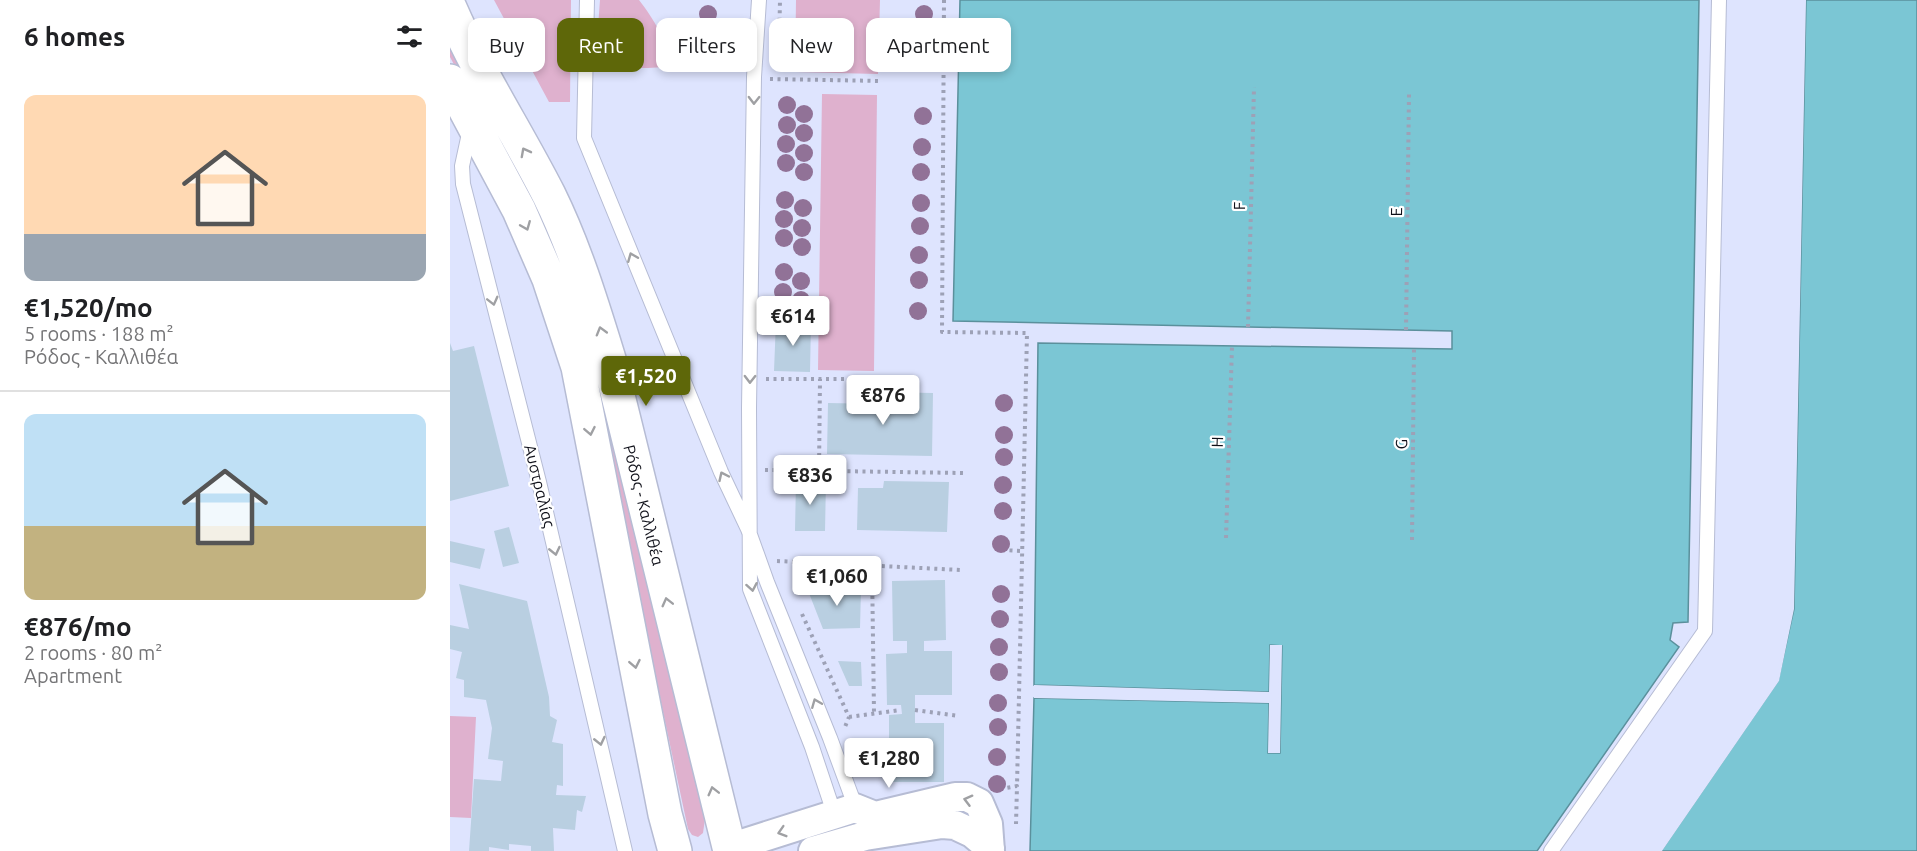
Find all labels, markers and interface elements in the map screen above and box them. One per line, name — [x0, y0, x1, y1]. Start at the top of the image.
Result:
chip: Buy — [468, 18, 545, 72]
chip: Rent — [557, 18, 644, 72]
chip: Filters — [656, 18, 757, 72]
chip: New — [769, 18, 854, 72]
chip: Apartment — [866, 18, 1011, 72]
icon: filters — [393, 20, 426, 53]
text: 6 homes — [24, 22, 125, 51]
one-way arrow — [748, 96, 760, 105]
icon: home — [171, 134, 279, 242]
one-way arrow — [521, 147, 532, 158]
street label: F — [1230, 202, 1248, 210]
street label: E — [1387, 207, 1405, 217]
one-way arrow — [519, 220, 531, 231]
one-way arrow — [628, 252, 640, 263]
text: €1,520/mo — [24, 293, 153, 322]
one-way arrow — [485, 296, 498, 306]
pin: €614 — [757, 296, 829, 347]
text: €614 — [770, 304, 816, 327]
text: 5 rooms · 188 m² — [24, 322, 174, 345]
one-way arrow — [596, 326, 608, 337]
text: Ρόδος - Καλλιθέα — [24, 345, 179, 368]
pin: €1,520 — [597, 356, 695, 407]
text: €1,520 — [615, 364, 677, 387]
one-way arrow — [743, 375, 756, 384]
pin: €876 — [847, 375, 919, 426]
text: €876 — [860, 383, 906, 406]
one-way arrow — [583, 426, 596, 436]
street label: H — [1208, 436, 1226, 448]
street label: G — [1392, 439, 1410, 449]
street label: Αυστραλίας — [520, 443, 559, 530]
street label: Ρόδος - Καλλιθέα — [619, 443, 668, 568]
icon: home — [171, 453, 279, 561]
pin: €836 — [774, 455, 846, 506]
text: €836 — [787, 463, 833, 486]
one-way arrow — [719, 471, 731, 482]
one-way arrow — [548, 546, 561, 556]
pin: €1,060 — [788, 556, 886, 607]
text: €1,060 — [806, 564, 868, 587]
one-way arrow — [745, 582, 757, 592]
one-way arrow — [662, 597, 675, 607]
text: €876/mo — [24, 612, 132, 641]
text: 2 rooms · 80 m² — [24, 641, 162, 664]
one-way arrow — [628, 659, 641, 669]
text: Apartment — [24, 664, 122, 687]
one-way arrow — [811, 698, 823, 709]
one-way arrow — [593, 736, 606, 746]
pin: €1,280 — [840, 738, 938, 789]
text: €1,280 — [858, 746, 920, 769]
one-way arrow — [708, 786, 721, 796]
one-way arrow — [963, 795, 974, 807]
one-way arrow — [777, 825, 788, 837]

